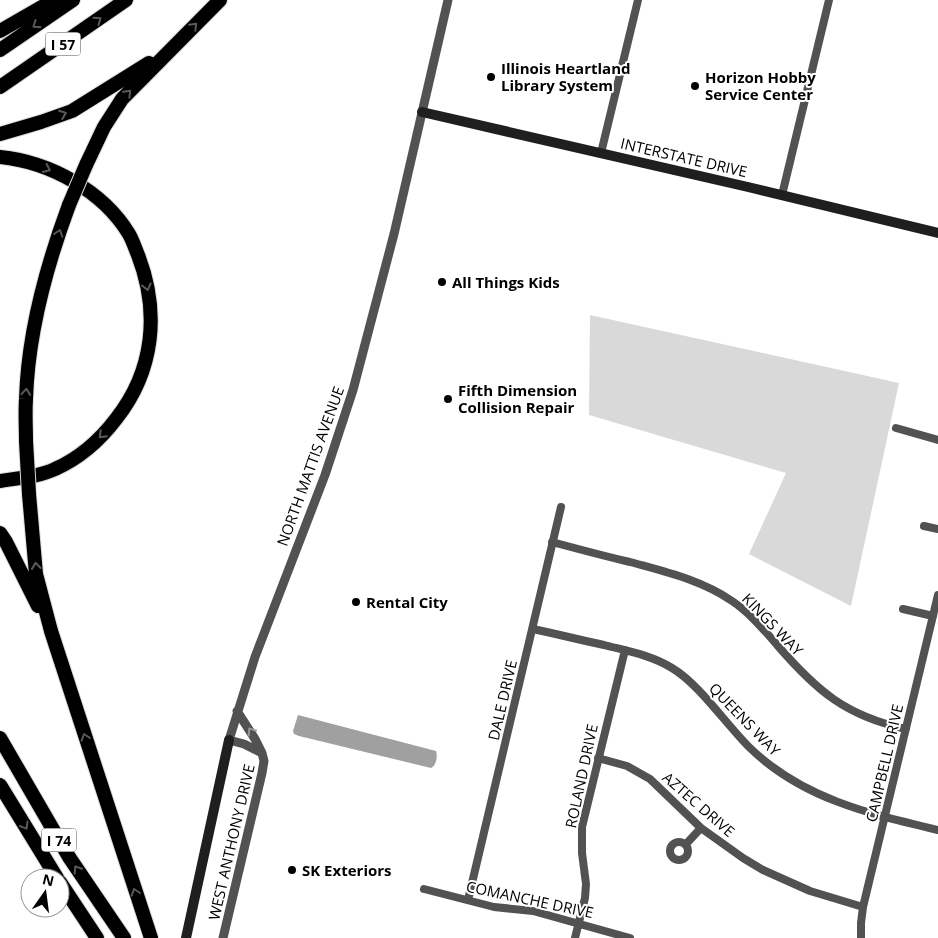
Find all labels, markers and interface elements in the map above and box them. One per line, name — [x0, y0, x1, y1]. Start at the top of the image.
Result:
one-way arrow — [92, 16, 101, 26]
one-way arrow — [33, 19, 42, 28]
one-way arrow — [189, 22, 198, 31]
road number: I 57 — [46, 33, 80, 56]
place label: Illinois Heartland Library System — [501, 58, 631, 95]
place label: Horizon Hobby Service Center — [705, 67, 816, 104]
marker: Illinois Heartland Library System — [485, 71, 497, 83]
marker: Horizon Hobby Service Center — [689, 80, 701, 92]
one-way arrow — [122, 90, 131, 99]
one-way arrow — [58, 110, 67, 120]
street label: INTERSTATE DRIVE — [619, 133, 749, 181]
one-way arrow — [42, 163, 51, 173]
one-way arrow — [53, 230, 63, 238]
place label: All Things Kids — [452, 272, 560, 292]
marker: All Things Kids — [436, 276, 448, 288]
one-way arrow — [141, 282, 152, 291]
place label: Fifth Dimension Collision Repair — [458, 380, 577, 417]
street label: NORTH MATTIS AVENUE — [272, 383, 348, 549]
one-way arrow — [21, 388, 32, 396]
marker: Fifth Dimension Collision Repair — [442, 393, 454, 405]
one-way arrow — [99, 429, 108, 438]
one-way arrow — [31, 562, 42, 570]
street label: KINGS WAY — [738, 588, 808, 660]
place label: Rental City — [366, 592, 448, 612]
marker: Rental City — [350, 596, 362, 608]
street label: DALE DRIVE — [483, 658, 521, 742]
street label: QUEENS WAY — [705, 678, 785, 760]
street label: CAMPBELL DRIVE — [861, 702, 907, 824]
street label: ROLAND DRIVE — [560, 722, 602, 830]
one-way arrow — [247, 728, 257, 737]
one-way arrow — [81, 734, 91, 742]
street label: WEST ANTHONY DRIVE — [203, 762, 259, 922]
street label: AZTEC DRIVE — [659, 767, 739, 841]
one-way arrow — [19, 821, 29, 830]
road number: I 74 — [42, 828, 76, 852]
place label: SK Exteriors — [302, 860, 392, 880]
marker: SK Exteriors — [286, 864, 298, 876]
one-way arrow — [74, 865, 83, 874]
north arrow — [20, 868, 70, 918]
text: N — [40, 869, 56, 890]
street label: COMANCHE DRIVE — [464, 876, 596, 922]
one-way arrow — [131, 888, 141, 897]

